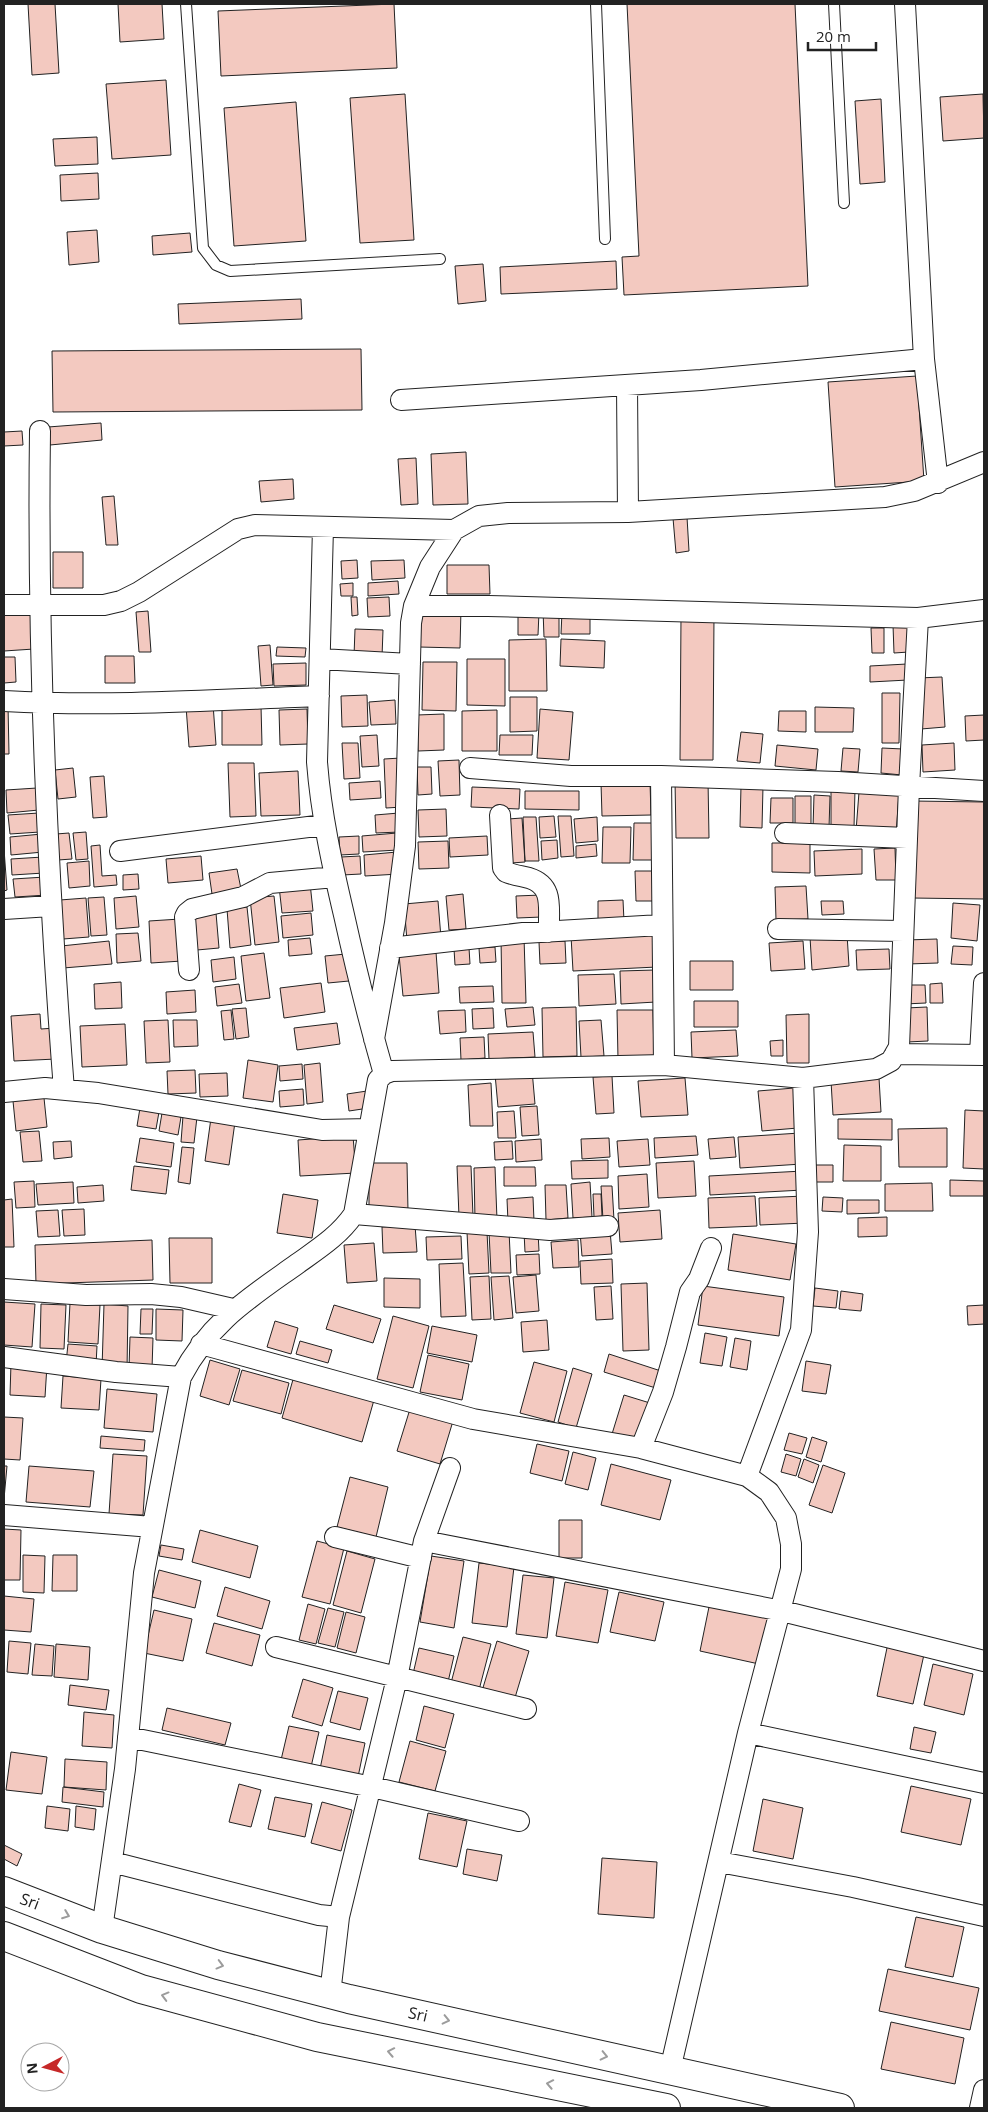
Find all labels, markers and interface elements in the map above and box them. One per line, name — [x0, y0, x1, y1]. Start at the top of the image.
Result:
scale bar — [808, 20, 876, 52]
text: 20 m — [816, 26, 851, 46]
street label: Sri — [17, 1887, 43, 1915]
one-way arrow — [61, 1909, 69, 1919]
one-way arrow — [215, 1960, 224, 1970]
one-way arrow — [162, 1991, 170, 2001]
street label: Sri — [406, 2001, 430, 2027]
one-way arrow — [441, 2014, 450, 2025]
north arrow — [20, 2042, 70, 2092]
one-way arrow — [386, 2047, 395, 2058]
one-way arrow — [600, 2050, 609, 2060]
text: N — [22, 2062, 42, 2075]
one-way arrow — [546, 2079, 554, 2089]

